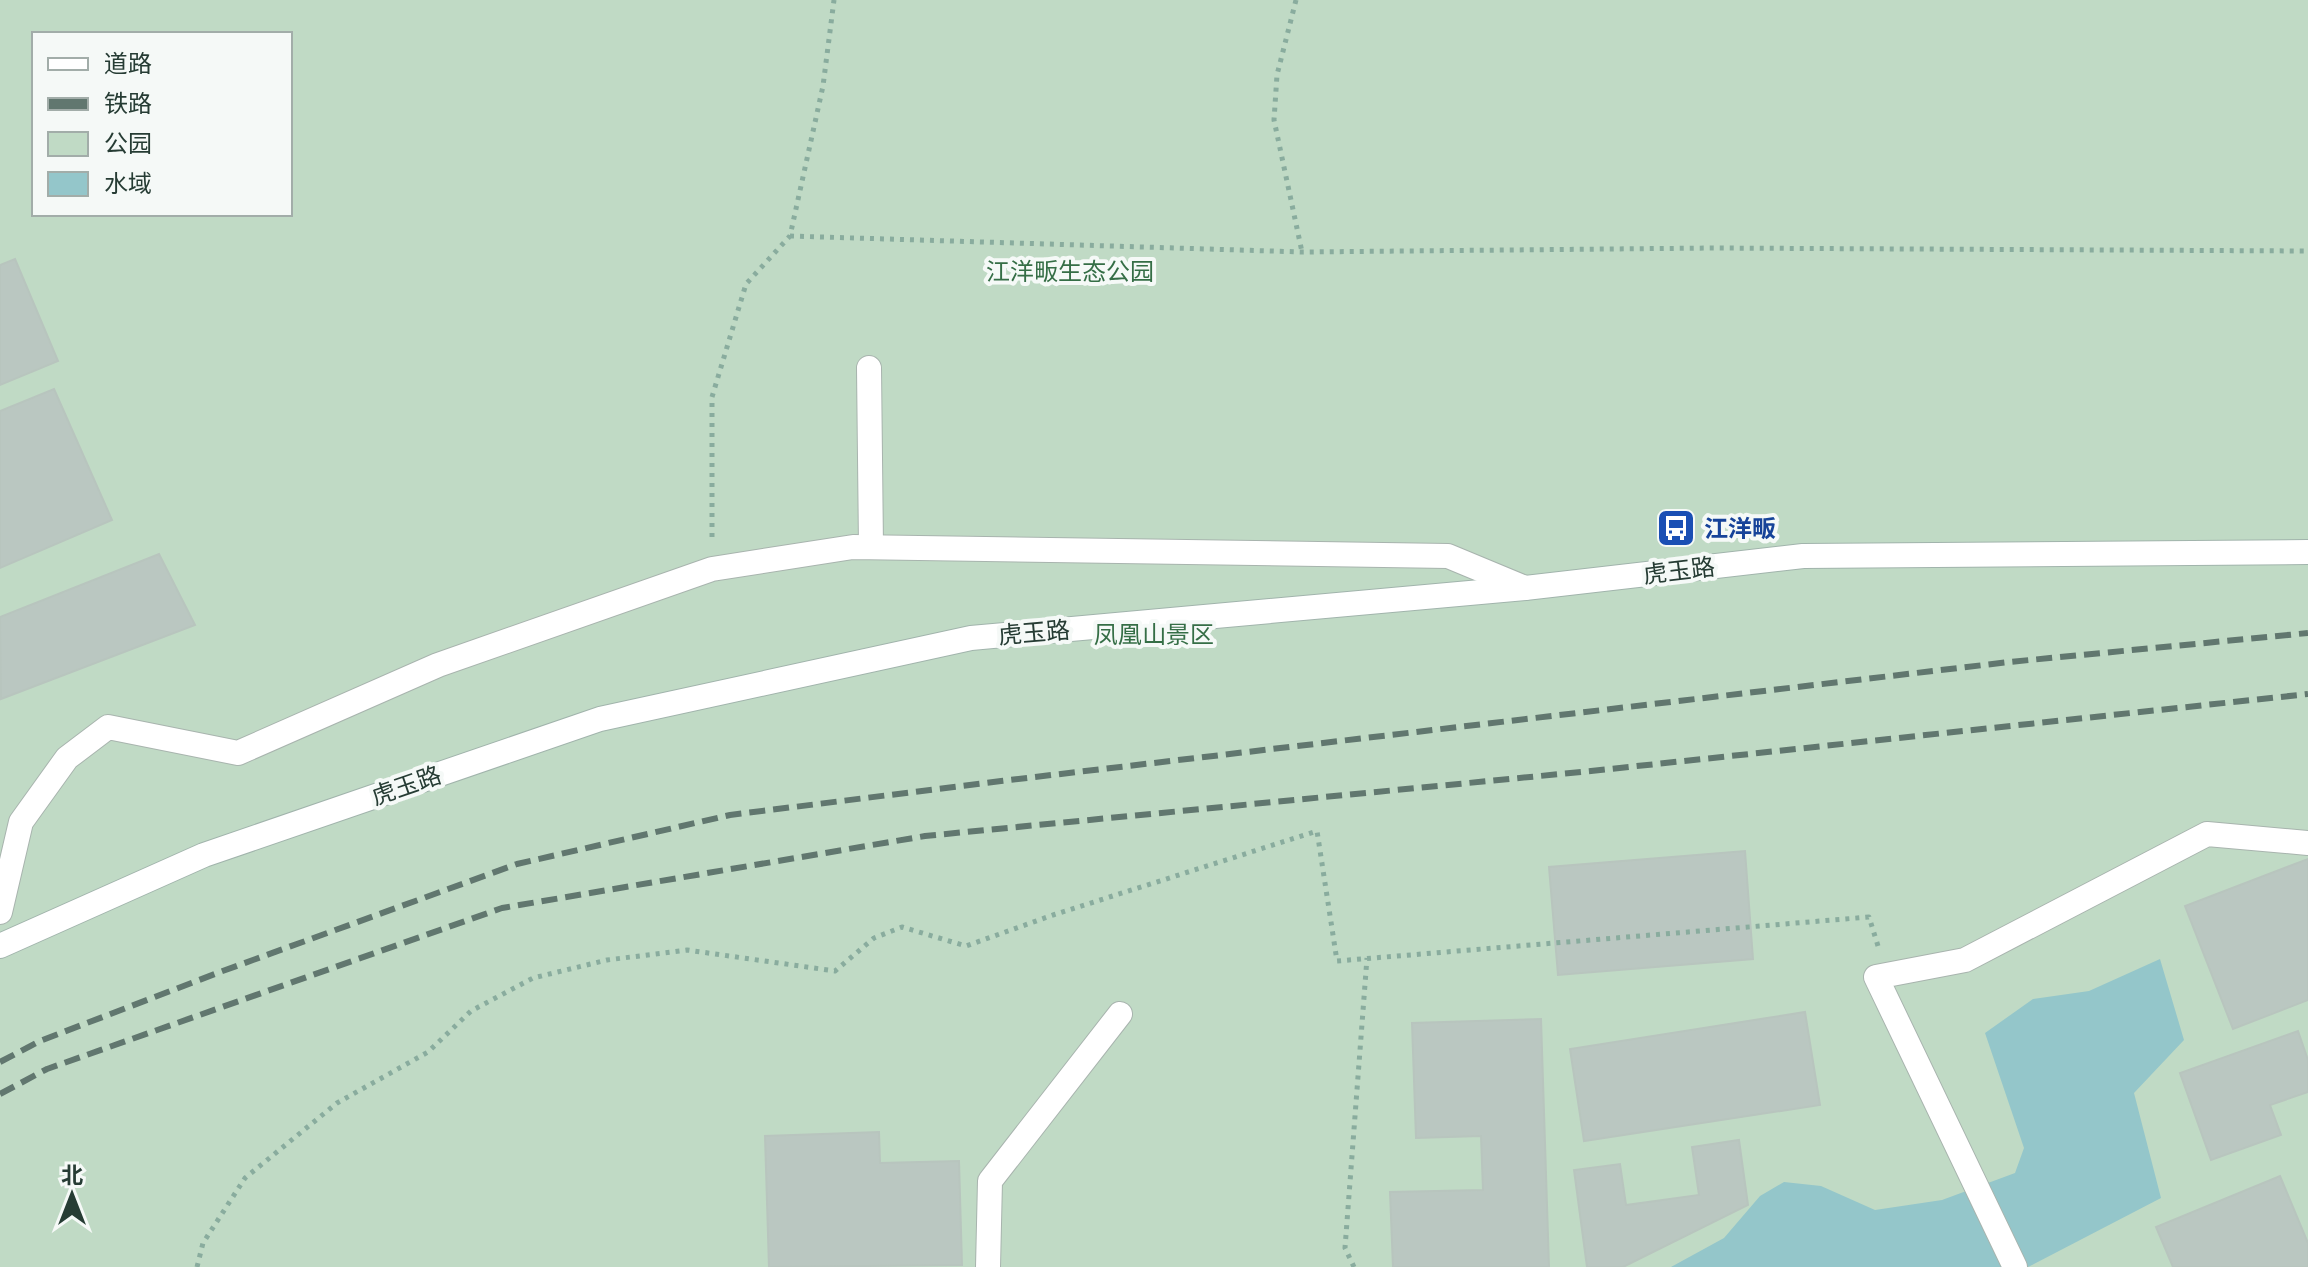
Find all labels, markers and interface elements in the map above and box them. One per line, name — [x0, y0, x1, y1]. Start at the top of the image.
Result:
legend — [32, 32, 292, 216]
text: 道路 — [104, 49, 152, 77]
text: 铁路 — [104, 89, 152, 117]
text: 公园 — [104, 129, 152, 157]
text: 水域 — [104, 169, 152, 197]
park label: 江洋畈生态公园 — [986, 257, 1154, 285]
bus stop icon: 江洋畈 — [1655, 507, 1697, 549]
place label: 江洋畈 — [1704, 514, 1776, 542]
street label: 虎玉路 — [1642, 552, 1716, 588]
street label: 虎玉路 — [997, 615, 1071, 649]
park label: 凤凰山景区 — [1094, 620, 1214, 648]
street label: 虎玉路 — [367, 760, 445, 810]
north arrow — [32, 1155, 112, 1235]
text: 北 — [61, 1162, 83, 1188]

